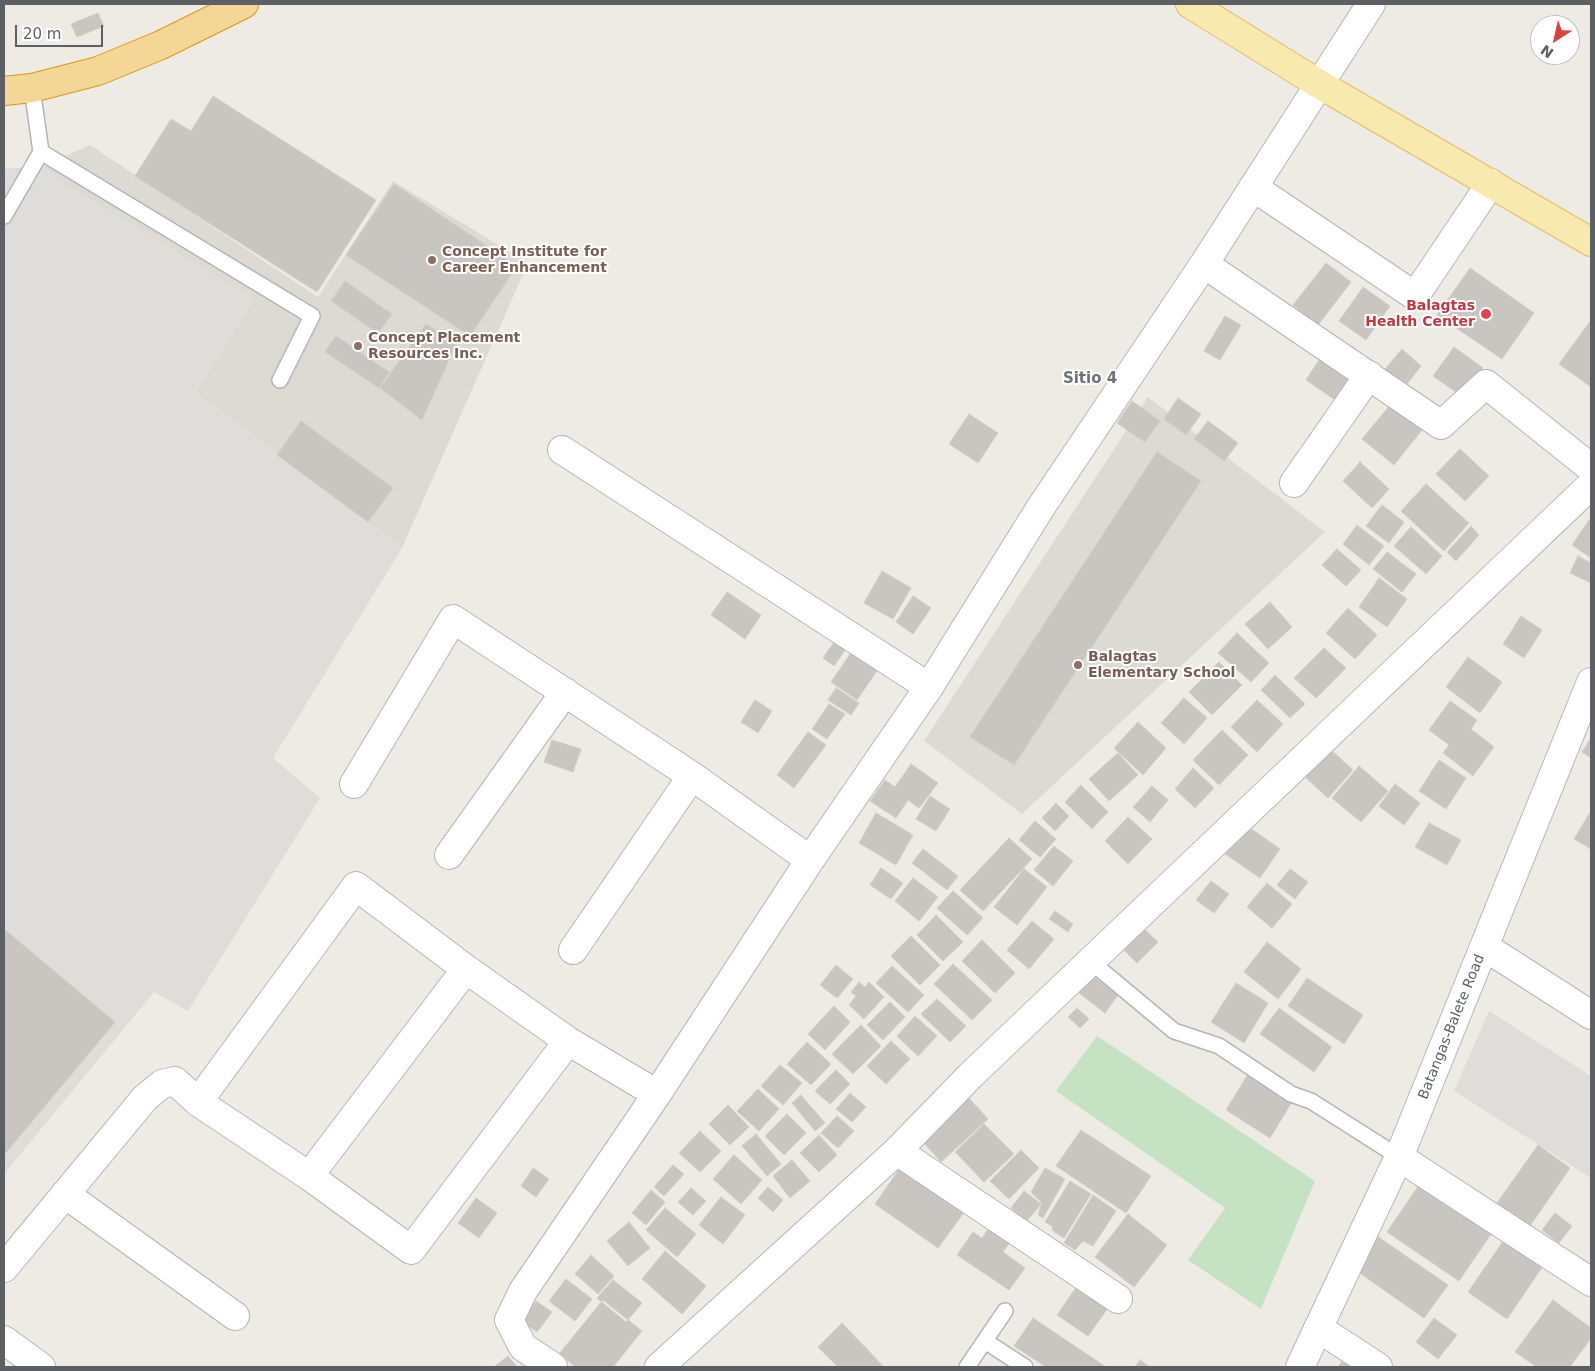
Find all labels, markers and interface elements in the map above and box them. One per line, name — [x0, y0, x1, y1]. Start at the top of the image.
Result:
scale bar — [18, 15, 105, 47]
north arrow — [1530, 15, 1580, 65]
text: 20 m — [23, 25, 61, 43]
text: N — [1538, 42, 1556, 61]
place label: Concept Institute for Career Enhancement — [442, 244, 607, 276]
marker: Concept Institute for Career Enhancement — [426, 254, 438, 266]
place label: Balagtas Health Center — [1365, 298, 1475, 331]
marker: Balagtas Health Center — [1479, 307, 1493, 321]
place label: Concept Placement Resources Inc. — [368, 330, 520, 362]
marker: Concept Placement Resources Inc. — [352, 340, 364, 352]
district label: Sitio 4 — [1063, 370, 1117, 388]
place label: Balagtas Elementary School — [1088, 649, 1235, 682]
marker: Balagtas Elementary School — [1072, 659, 1084, 671]
street label: Batangas-Balete Road — [1415, 952, 1489, 1102]

